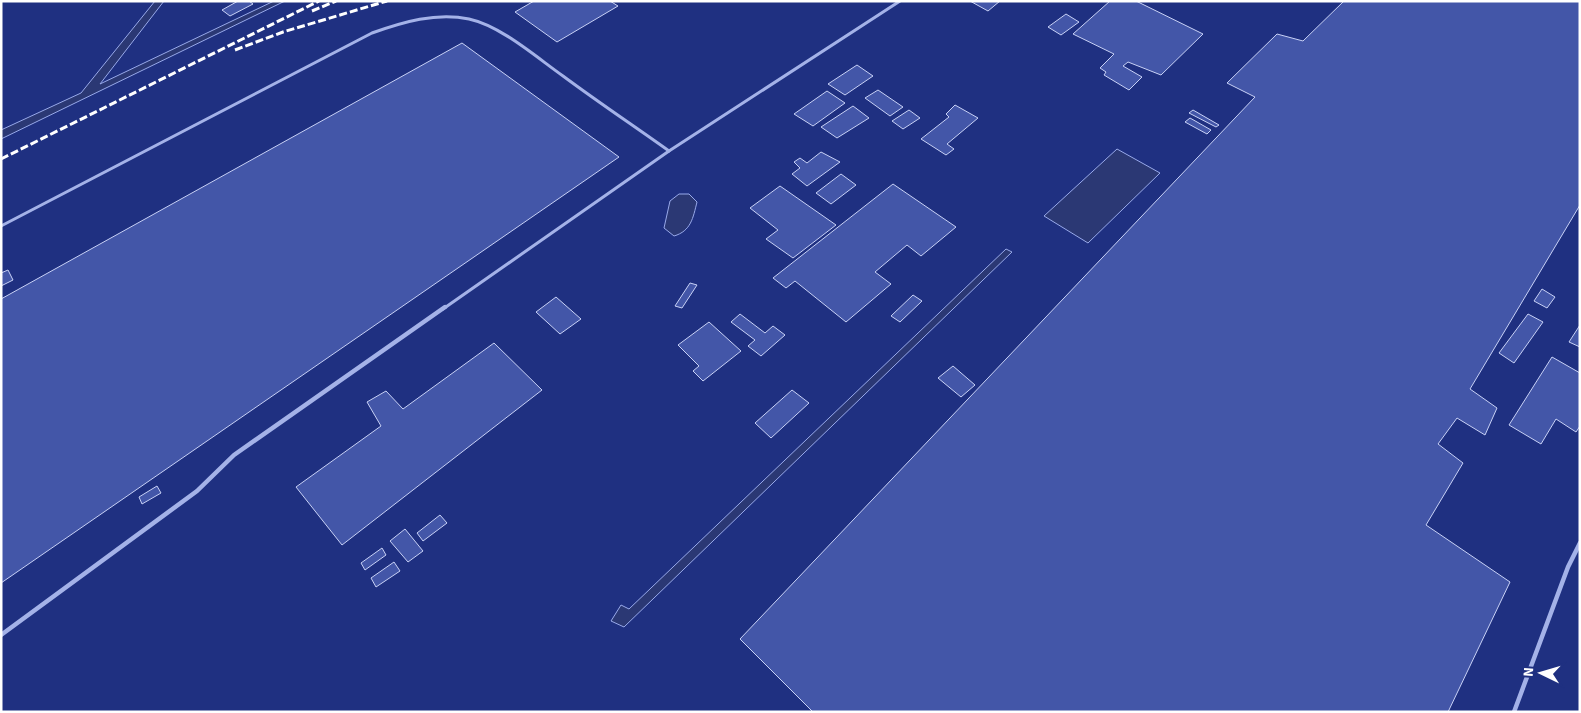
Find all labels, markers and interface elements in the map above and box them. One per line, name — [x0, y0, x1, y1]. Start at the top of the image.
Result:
north arrow — [1516, 648, 1566, 698]
text: N — [1519, 666, 1539, 677]

